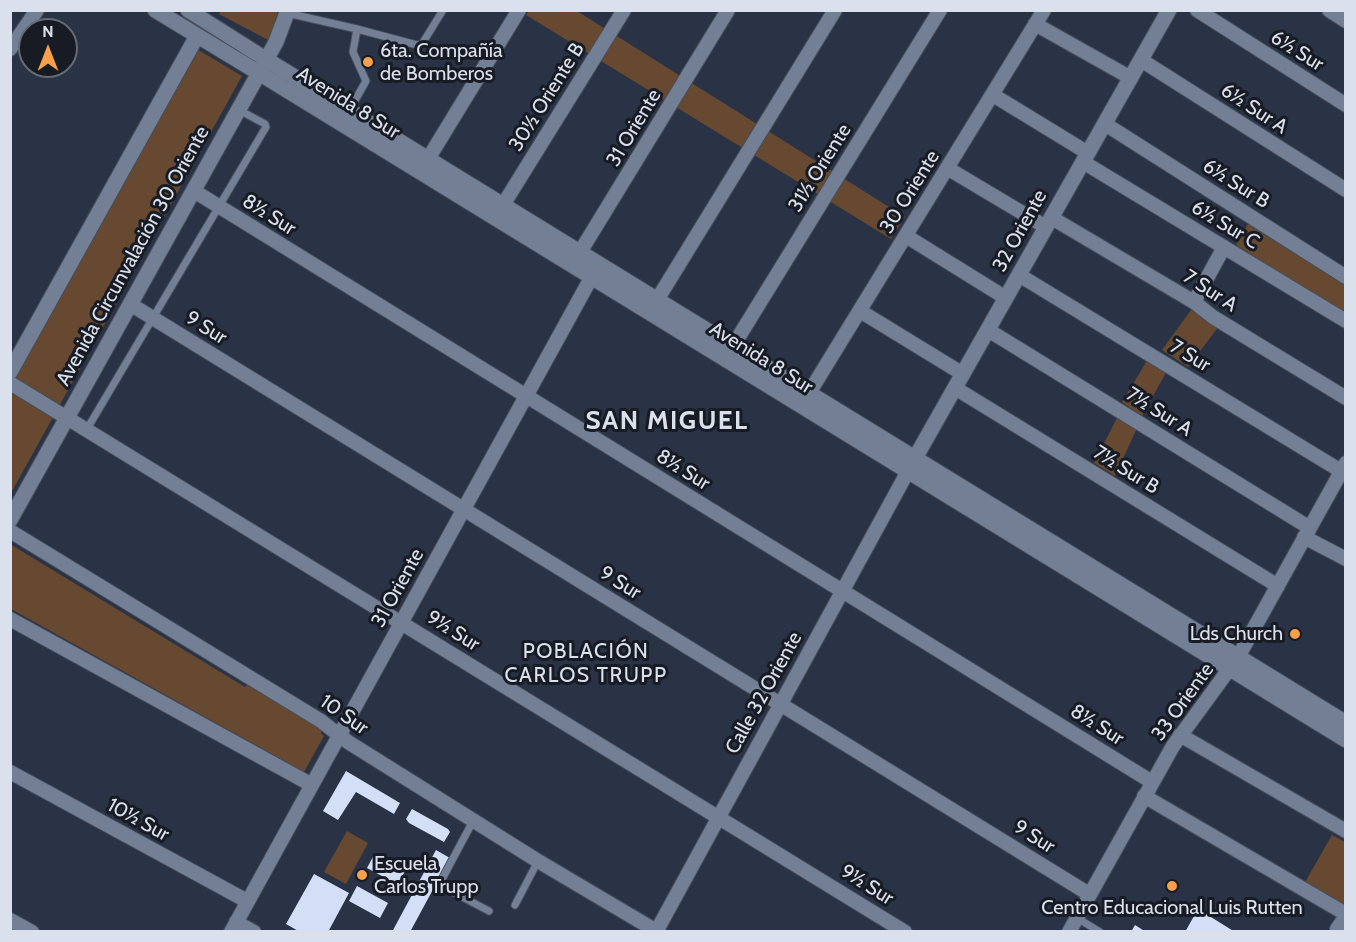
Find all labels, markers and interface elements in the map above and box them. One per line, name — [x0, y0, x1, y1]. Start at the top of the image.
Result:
north arrow — [18, 18, 78, 78]
text: N — [42, 22, 54, 41]
street label: 6½ Sur — [1266, 26, 1328, 76]
street label: 30½ Oriente B — [504, 38, 590, 156]
place label: 6ta. Compañía de Bomberos — [380, 39, 503, 86]
marker: 6ta. Compañía de Bomberos — [361, 55, 375, 69]
street label: Avenida 8 Sur — [292, 62, 404, 144]
street label: 6½ Sur A — [1216, 79, 1292, 139]
street label: 31 Oriente — [602, 85, 666, 171]
street label: 31½ Oriente — [783, 119, 857, 217]
street label: Avenida Circunvalación 30 Oriente — [52, 122, 214, 390]
street label: 30 Oriente — [875, 146, 945, 238]
street label: 6½ Sur B — [1198, 154, 1274, 214]
street label: 32 Oriente — [988, 186, 1052, 276]
street label: 8½ Sur — [238, 189, 300, 241]
street label: 6½ Sur C — [1187, 195, 1263, 255]
street label: 7 Sur A — [1178, 265, 1242, 317]
street label: 9 Sur — [181, 306, 231, 350]
street label: Avenida 8 Sur — [705, 317, 817, 399]
street label: 7 Sur — [1165, 335, 1215, 377]
street label: 7½ Sur A — [1122, 382, 1196, 442]
district label: SAN MIGUEL — [585, 405, 749, 437]
street label: 7½ Sur B — [1089, 440, 1163, 500]
street label: 8½ Sur — [652, 444, 714, 496]
street label: 31 Oriente — [367, 545, 429, 631]
street label: 9 Sur — [595, 561, 645, 605]
street label: 9½ Sur — [422, 606, 484, 656]
place label: Lds Church — [1190, 622, 1283, 646]
marker: Lds Church — [1288, 627, 1302, 641]
street label: Calle 32 Oriente — [721, 628, 807, 758]
district label: POBLACIÓN CARLOS TRUPP — [505, 639, 667, 689]
street label: 33 Oriente — [1147, 658, 1219, 746]
street label: 10 Sur — [315, 690, 373, 740]
street label: 8½ Sur — [1066, 699, 1128, 751]
street label: 10½ Sur — [103, 793, 173, 847]
street label: 9 Sur — [1009, 815, 1059, 859]
place label: Escuela Carlos Trupp — [374, 852, 479, 899]
street label: 9½ Sur — [836, 860, 898, 910]
marker: Escuela Carlos Trupp — [355, 868, 369, 882]
marker: Centro Educacional Luis Rutten — [1165, 879, 1179, 893]
place label: Centro Educacional Luis Rutten — [1041, 896, 1303, 920]

